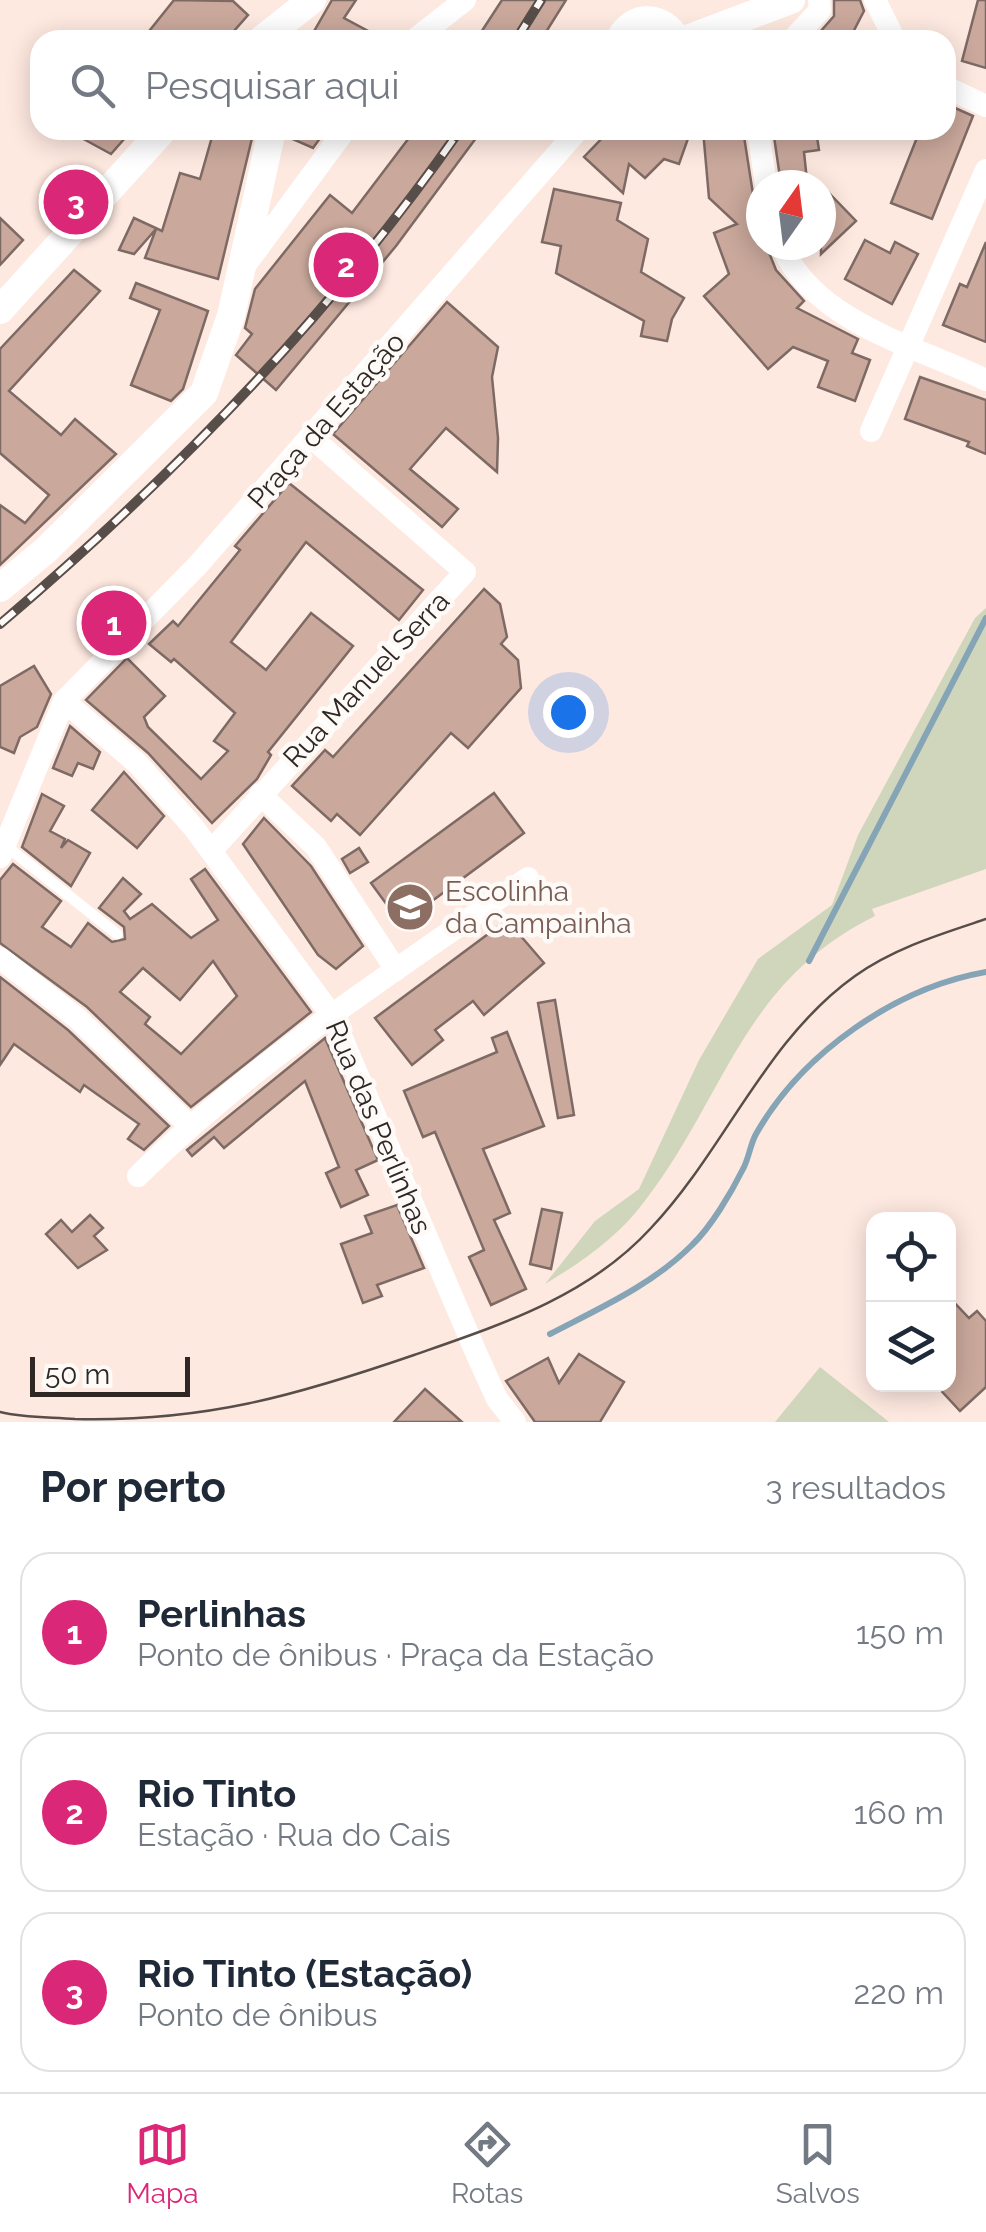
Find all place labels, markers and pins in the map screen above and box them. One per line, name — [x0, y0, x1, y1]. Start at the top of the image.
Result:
pin: 3 — [44, 164, 108, 240]
pin: 2 — [314, 228, 378, 302]
pin: 1 — [82, 586, 146, 660]
place label: Escolinha da Campainha — [445, 875, 632, 940]
school or university icon: Escolinha da Campainha — [384, 881, 436, 933]

